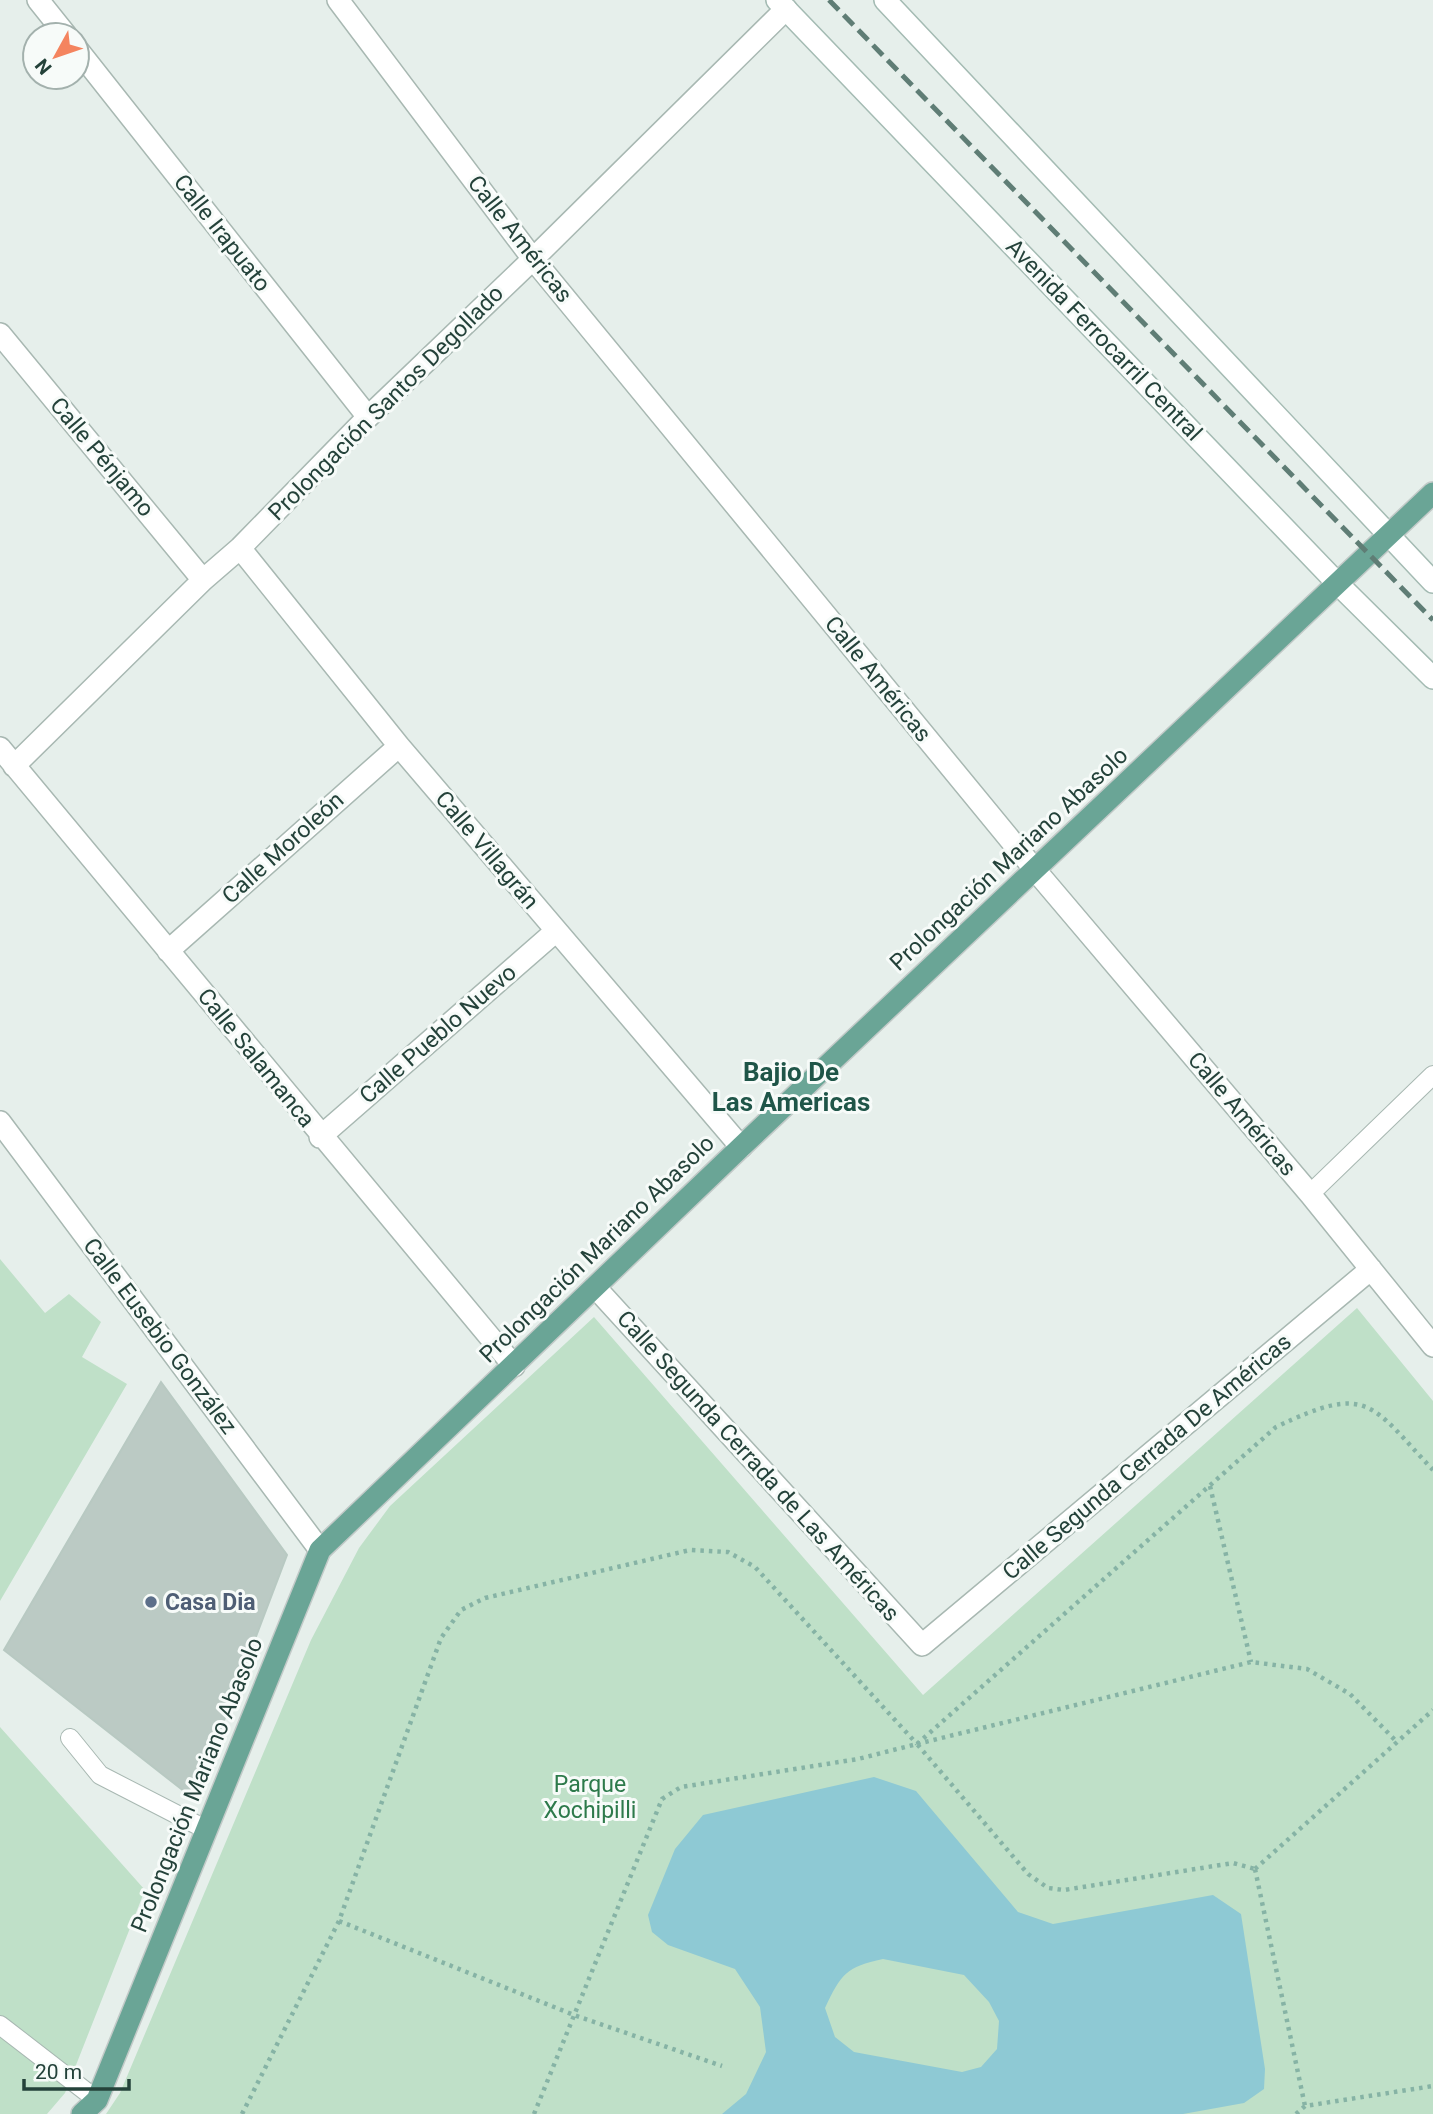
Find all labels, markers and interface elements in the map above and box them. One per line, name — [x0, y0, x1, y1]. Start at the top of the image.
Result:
north arrow — [21, 21, 91, 91]
text: N — [30, 54, 56, 79]
street label: Calle Irapuato — [168, 169, 276, 297]
street label: Calle Américas — [462, 170, 578, 308]
street label: Avenida Ferrocarril Central — [1000, 233, 1208, 447]
street label: Prolongación Santos Degollado — [263, 280, 509, 526]
street label: Calle Pénjamo — [44, 392, 160, 522]
street label: Calle Américas — [819, 611, 937, 747]
street label: Prolongación Mariano Abasolo — [884, 742, 1134, 976]
street label: Calle Villagrán — [430, 785, 544, 915]
street label: Calle Moroleón — [217, 786, 349, 910]
street label: Calle Pueblo Nuevo — [354, 959, 522, 1109]
street label: Calle Salamanca — [192, 983, 320, 1133]
street label: Calle Américas — [1182, 1046, 1302, 1182]
district label: Bajio De Las Americas — [712, 1057, 870, 1117]
street label: Prolongación Mariano Abasolo — [474, 1130, 720, 1368]
street label: Calle Eusebio González — [78, 1233, 242, 1439]
street label: Calle Segunda Cerrada de Las Américas — [611, 1305, 905, 1627]
street label: Calle Segunda Cerrada De Américas — [997, 1328, 1297, 1586]
place label: Casa Dia — [165, 1589, 256, 1616]
marker: Casa Dia — [143, 1594, 159, 1610]
street label: Prolongación Mariano Abasolo — [125, 1634, 269, 1936]
park label: Parque Xochipilli — [544, 1771, 636, 1824]
scale bar — [24, 2048, 130, 2092]
text: 20 m — [35, 2060, 82, 2084]

